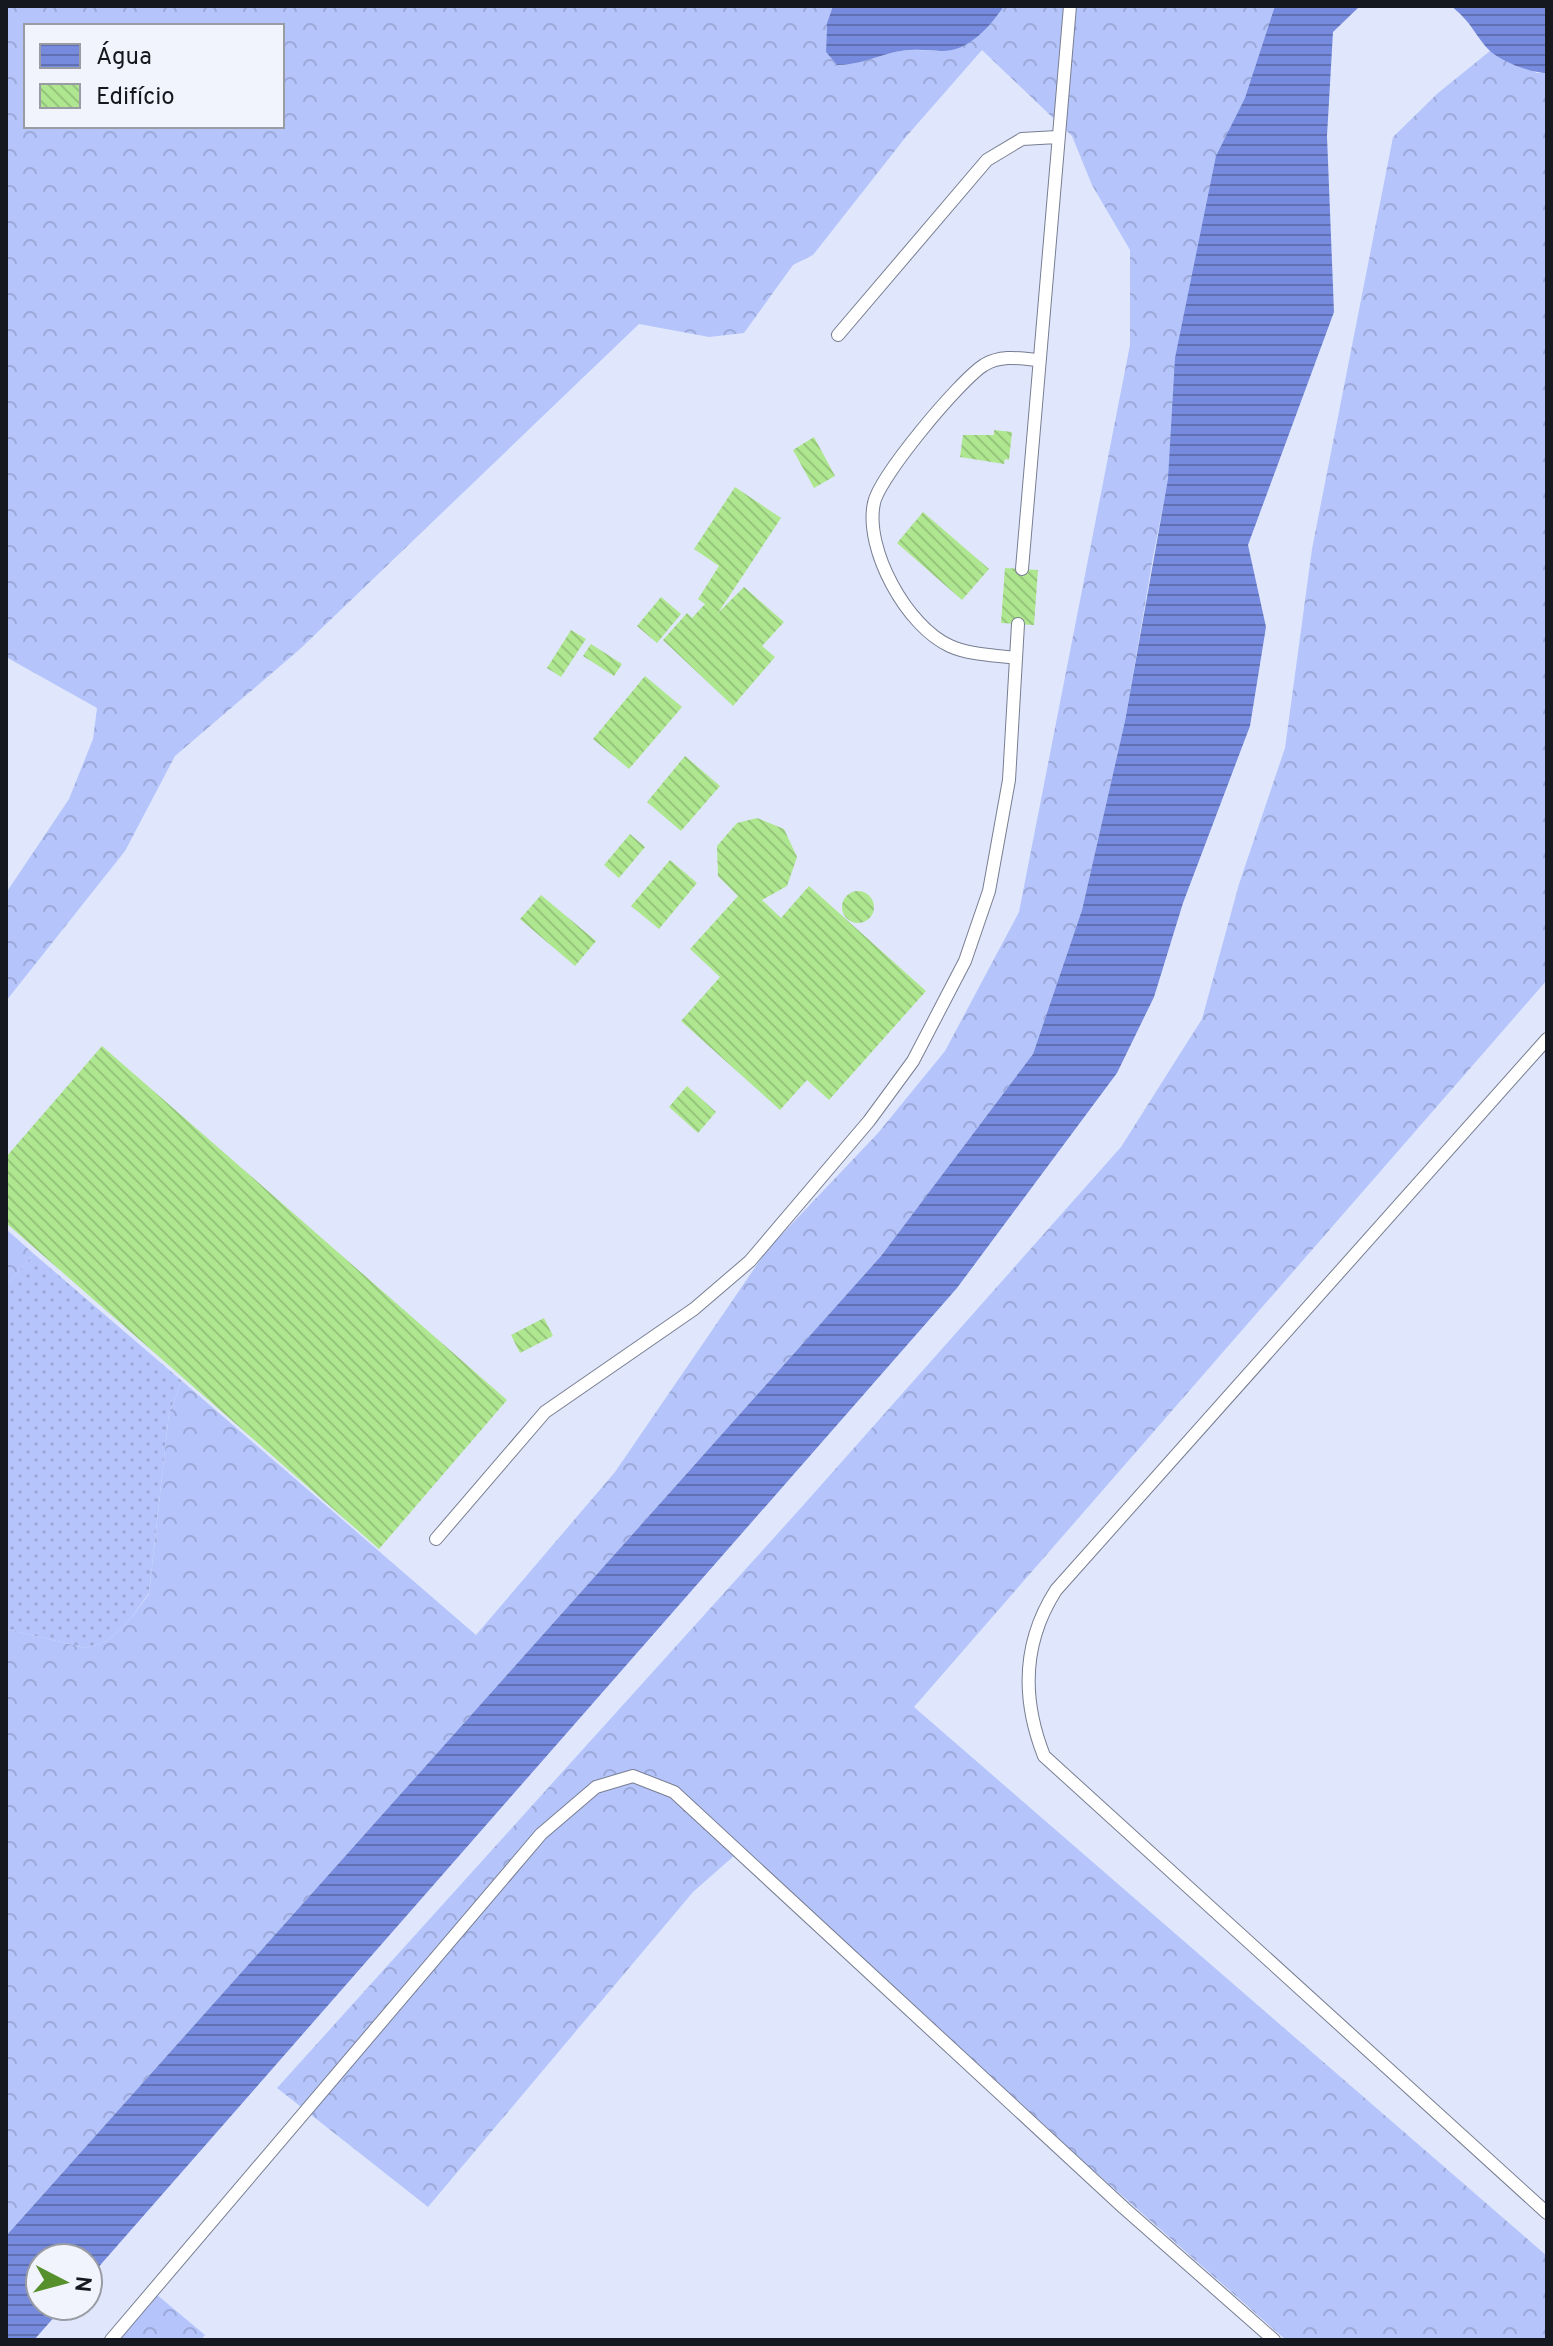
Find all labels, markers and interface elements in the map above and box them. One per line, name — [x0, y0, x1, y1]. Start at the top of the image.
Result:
legend — [24, 24, 284, 128]
text: Água — [96, 41, 152, 73]
text: Edifício — [96, 83, 175, 113]
north arrow — [24, 2242, 104, 2322]
text: N — [67, 2275, 96, 2293]

